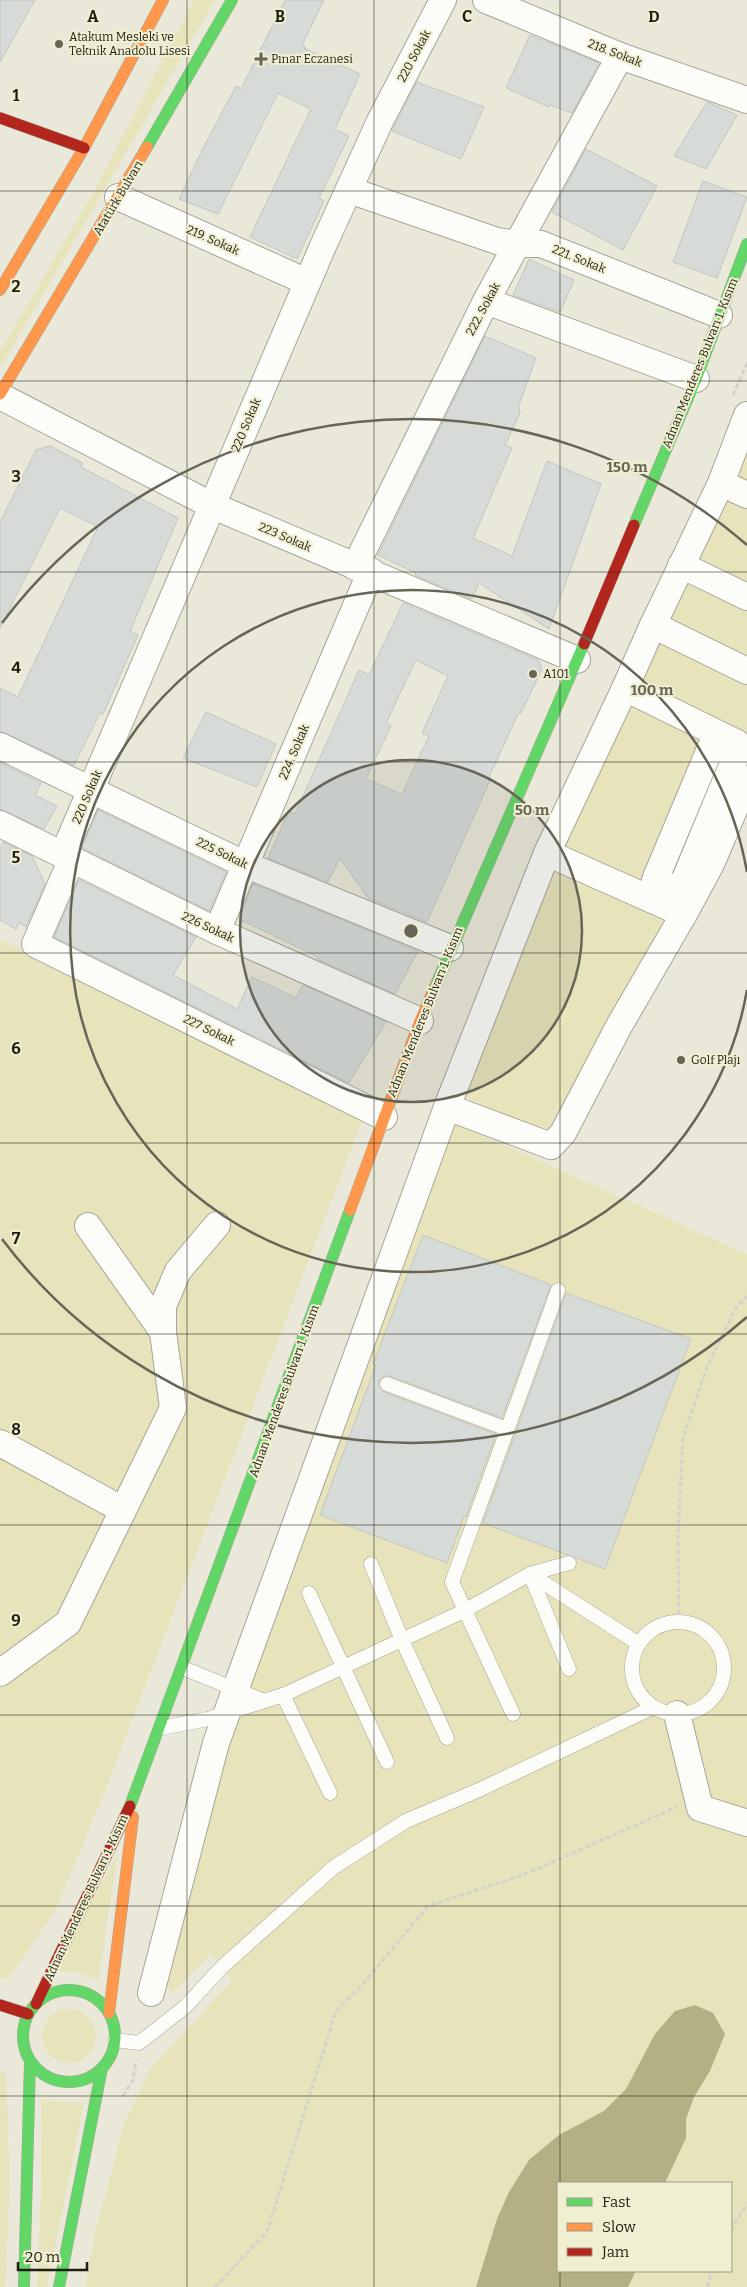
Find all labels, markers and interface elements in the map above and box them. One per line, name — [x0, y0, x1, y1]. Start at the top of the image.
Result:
text: A — [87, 7, 99, 26]
text: B — [275, 7, 285, 26]
text: C — [462, 7, 472, 26]
text: D — [648, 7, 660, 26]
street label: 220 Sokak — [394, 27, 434, 84]
place label: Atakum Mesleki ve Teknik Anadolu Lisesi — [69, 30, 191, 58]
street label: 218. Sokak — [586, 36, 644, 70]
marker: Atakum Mesleki ve Teknik Anadolu Lisesi — [53, 38, 65, 50]
place label: Pınar Eczanesi — [271, 52, 353, 66]
marker: Pınar Eczanesi — [255, 53, 267, 65]
text: 1 — [13, 86, 20, 105]
street label: Atatürk Bulvarı — [90, 158, 146, 238]
street label: 219. Sokak — [184, 222, 242, 258]
street label: 221. Sokak — [550, 242, 608, 276]
street label: Adnan Menderes Bulvarı 1. Kısım — [659, 275, 741, 450]
text: 2 — [11, 277, 21, 296]
street label: 222. Sokak — [463, 280, 503, 338]
street label: 220 Sokak — [228, 396, 264, 454]
text: 150 m — [606, 458, 648, 476]
text: 3 — [11, 467, 21, 486]
street label: 223 Sokak — [256, 520, 314, 554]
text: 4 — [11, 658, 21, 677]
place label: A101 — [543, 667, 569, 681]
marker: A101 — [527, 668, 539, 680]
text: 100 m — [631, 681, 674, 699]
street label: 224. Sokak — [276, 722, 312, 782]
street label: 220 Sokak — [69, 768, 105, 826]
text: 50 m — [515, 801, 550, 819]
street label: 225 Sokak — [194, 835, 250, 872]
text: 5 — [12, 848, 21, 867]
street label: 226 Sokak — [180, 909, 237, 945]
centre of rings — [402, 922, 420, 940]
street label: Adnan Menderes Bulvarı 1. Kısım — [384, 924, 466, 1099]
street label: 227 Sokak — [181, 1012, 237, 1048]
text: 6 — [11, 1039, 21, 1058]
place label: Golf Plajı — [691, 1053, 741, 1067]
marker: Golf Plajı — [675, 1054, 687, 1066]
text: 7 — [12, 1229, 21, 1248]
street label: Adnan Menderes Bulvarı 1. Kısım — [246, 1303, 322, 1479]
text: 8 — [11, 1420, 21, 1439]
text: 9 — [11, 1611, 21, 1630]
street label: Adnan Menderes Bulvarı 1. Kısım — [41, 1812, 131, 1983]
legend — [557, 2182, 732, 2272]
text: Fast — [602, 2193, 631, 2211]
text: Slow — [602, 2218, 637, 2236]
scale bar — [18, 2240, 86, 2272]
text: Jam — [601, 2243, 630, 2261]
text: 20 m — [25, 2248, 61, 2266]

